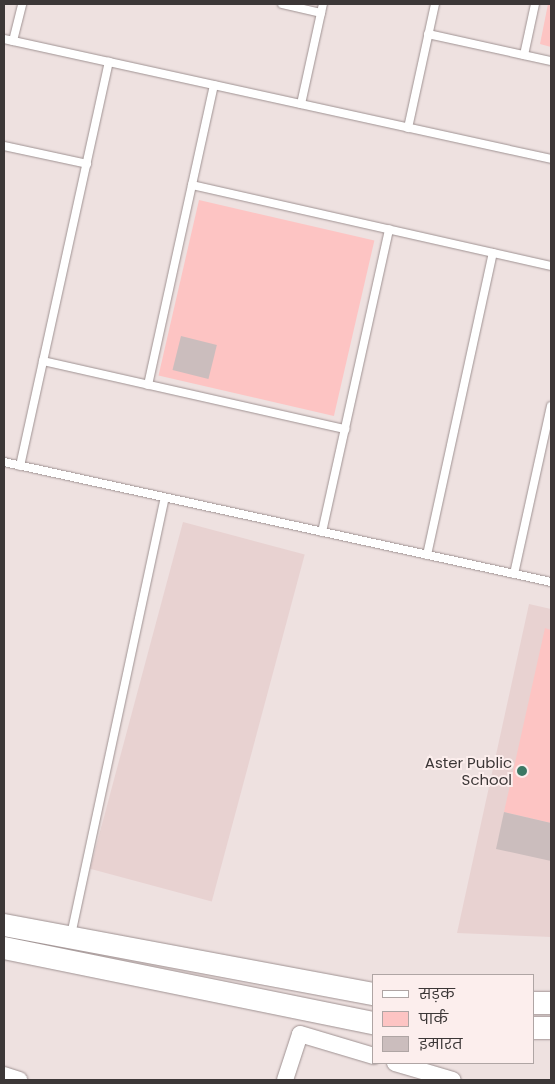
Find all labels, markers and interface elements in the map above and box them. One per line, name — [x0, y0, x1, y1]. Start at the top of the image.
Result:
place label: Aster Public School — [425, 753, 512, 788]
marker: Aster Public School — [516, 765, 528, 777]
legend — [372, 974, 535, 1064]
text: सड़क — [419, 983, 455, 1004]
text: पार्क — [419, 1008, 448, 1029]
text: इमारत — [419, 1033, 462, 1054]

